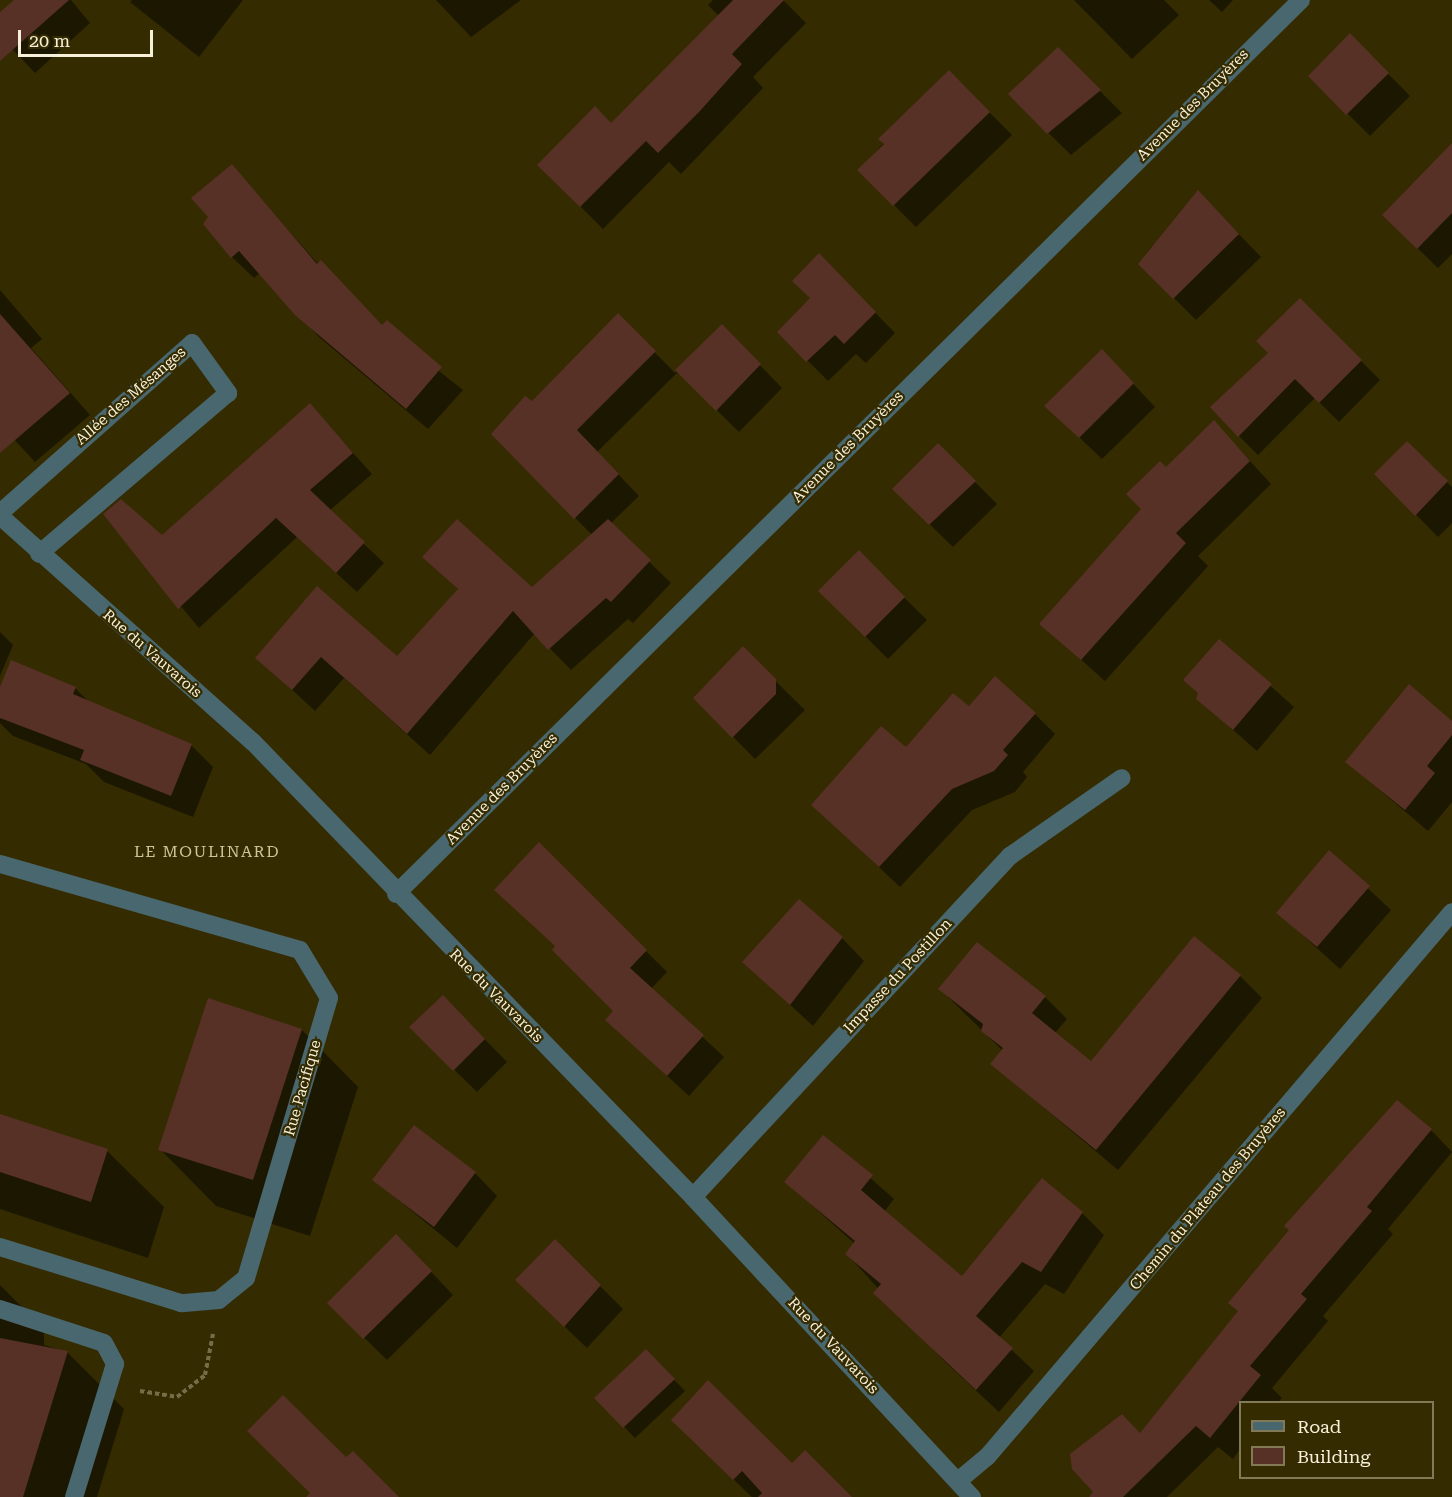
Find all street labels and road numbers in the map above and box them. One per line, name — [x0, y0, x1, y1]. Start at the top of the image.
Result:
street label: Avenue des Bruyères — [1134, 46, 1252, 164]
street label: Allée des Mésanges — [72, 343, 190, 449]
street label: Avenue des Bruyères — [789, 388, 907, 506]
street label: Rue du Vauvarois — [99, 606, 205, 702]
street label: Avenue des Bruyères — [443, 730, 561, 848]
street label: Impasse du Postillon — [840, 915, 956, 1037]
street label: Rue du Vauvarois — [445, 945, 547, 1047]
street label: Rue Pacifique — [281, 1038, 325, 1138]
street label: Chemin du Plateau des Bruyères — [1126, 1104, 1290, 1294]
street label: Rue du Vauvarois — [784, 1294, 882, 1398]

